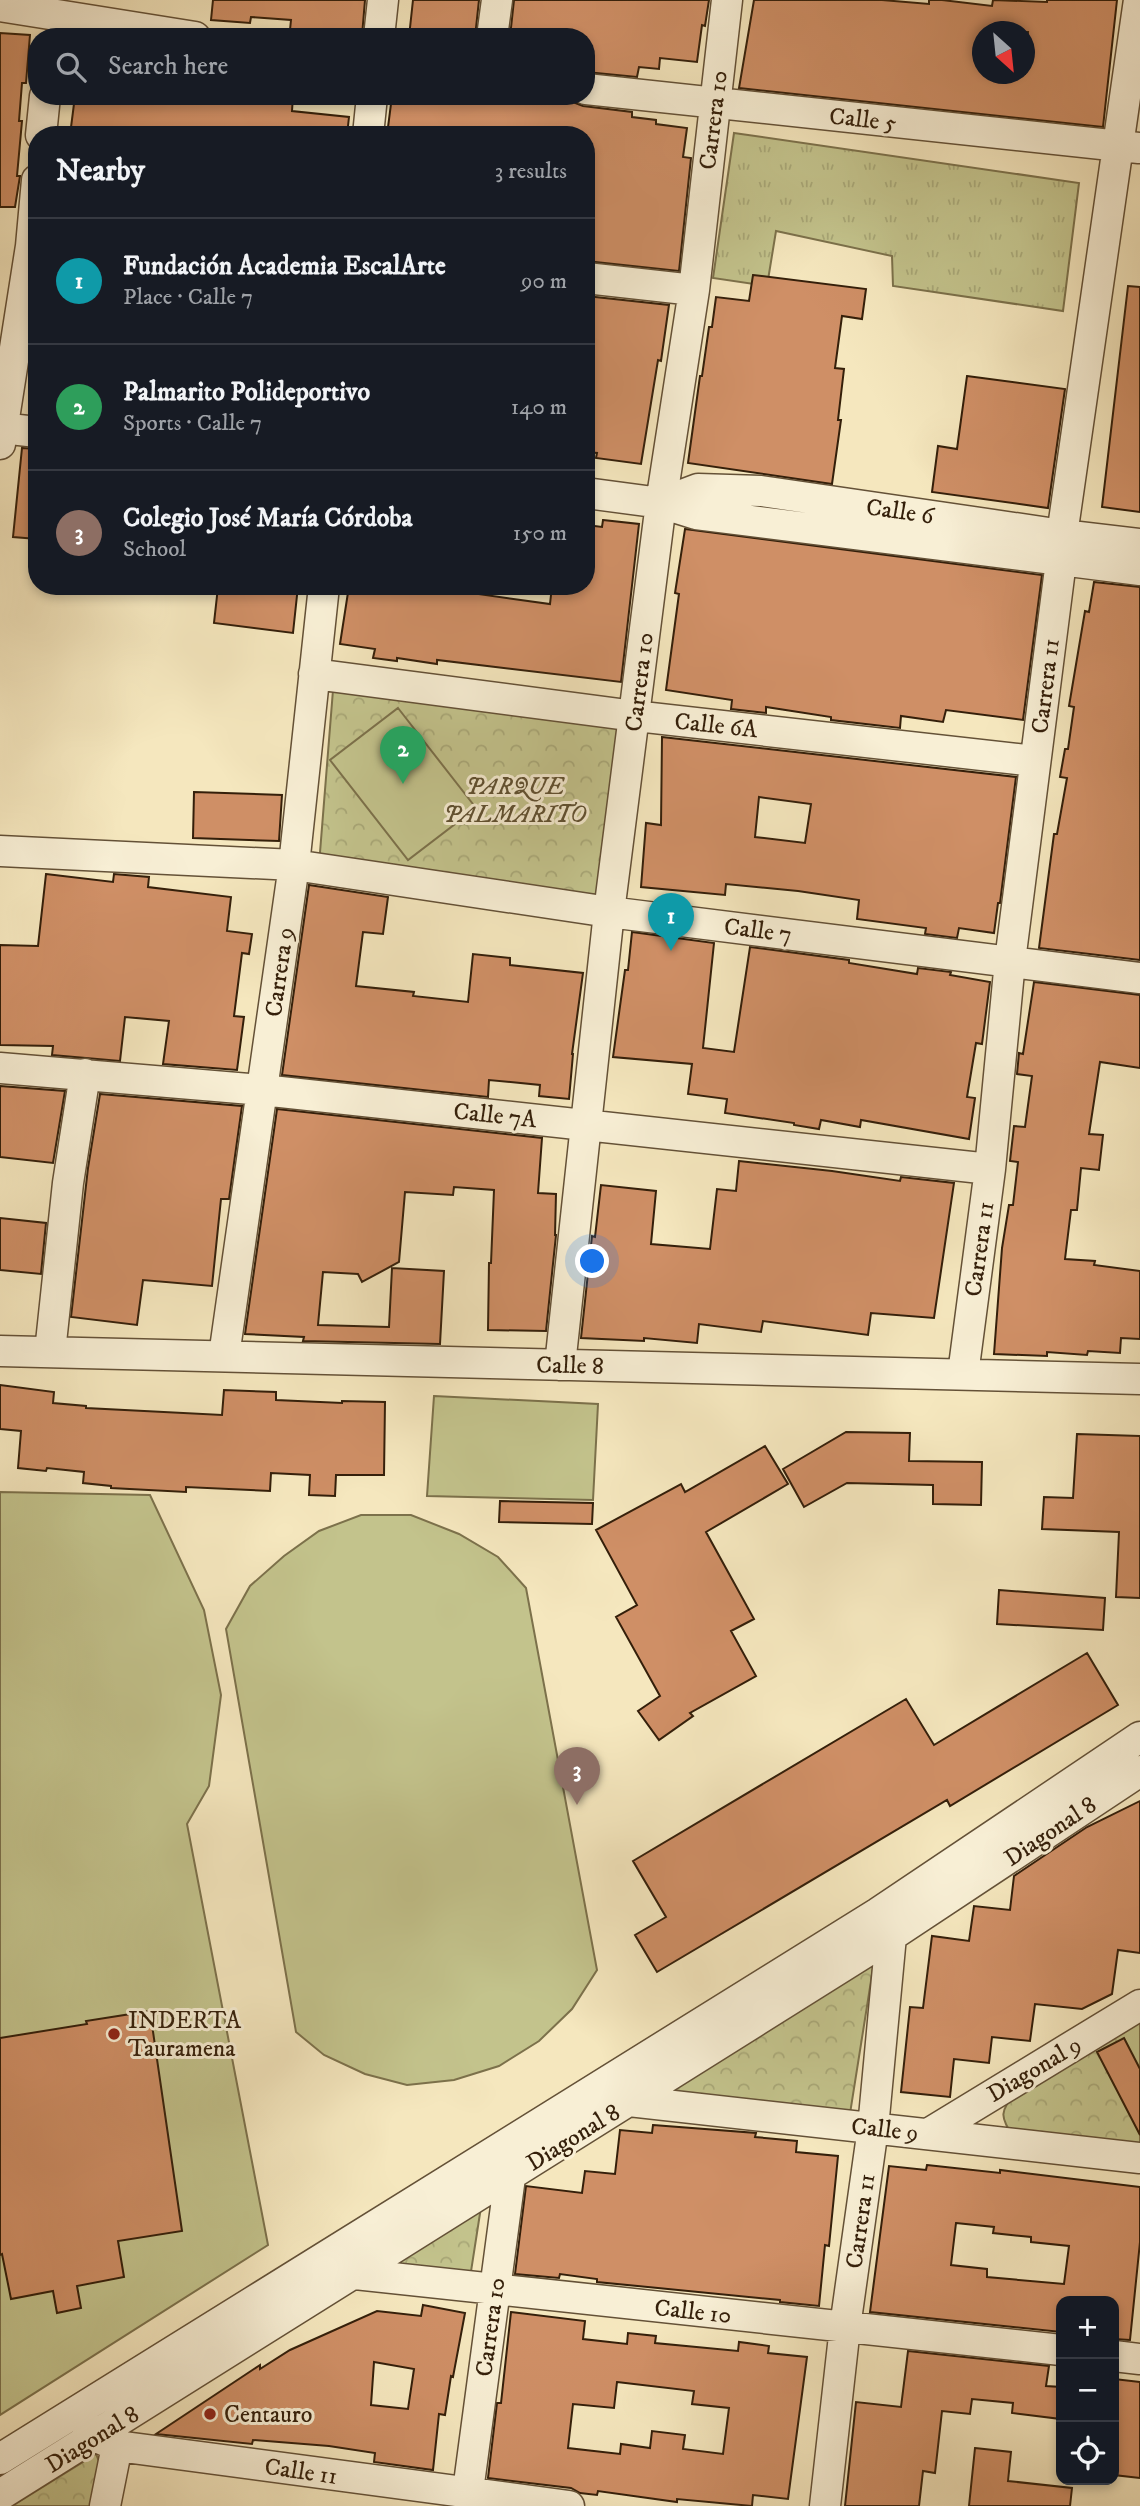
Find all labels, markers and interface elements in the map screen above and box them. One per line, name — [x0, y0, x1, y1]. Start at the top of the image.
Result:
north arrow — [972, 21, 1035, 84]
search box — [28, 28, 595, 105]
icon: search — [52, 48, 90, 86]
text: Search here — [108, 50, 228, 83]
street label: Carrera 10 — [693, 69, 735, 172]
street label: Calle 5 — [828, 102, 898, 138]
text: Nearby — [56, 153, 145, 190]
text: 3 results — [495, 157, 567, 186]
text: Fundación Academia EscalArte — [123, 250, 446, 283]
text: 1 — [75, 267, 83, 296]
text: 90 m — [521, 267, 567, 296]
text: Place · Calle 7 — [123, 283, 253, 312]
text: Palmarito Polideportivo — [123, 376, 370, 409]
text: 2 — [73, 393, 85, 422]
text: 140 m — [511, 393, 567, 422]
text: Sports · Calle 7 — [123, 409, 262, 438]
street label: Calle 6 — [864, 492, 937, 532]
text: Colegio José María Córdoba — [123, 502, 413, 535]
text: 3 — [75, 519, 83, 548]
text: 150 m — [513, 519, 567, 548]
text: School — [123, 535, 186, 564]
street label: Carrera 10 — [619, 631, 661, 734]
street label: Carrera 11 — [1025, 637, 1067, 736]
street label: Calle 6A — [673, 707, 760, 745]
pin: 2 — [380, 726, 426, 784]
park label: PARQUE PALMARITO — [443, 772, 587, 830]
pin: 1 — [648, 893, 694, 951]
street label: Calle 7 — [722, 912, 794, 950]
street label: Carrera 9 — [259, 925, 301, 1019]
street label: Calle 7A — [452, 1097, 539, 1135]
street label: Carrera 11 — [958, 1200, 1002, 1299]
your location — [575, 1244, 609, 1278]
street label: Calle 8 — [536, 1350, 604, 1382]
pin: 3 — [554, 1747, 600, 1805]
street label: Diagonal 8 — [999, 1790, 1102, 1874]
place label: INDERTA Tauramena — [128, 2006, 242, 2064]
marker: INDERTA Tauramena — [106, 2026, 122, 2042]
street label: Diagonal 9 — [982, 2030, 1087, 2110]
street label: Diagonal 8 — [521, 2097, 626, 2178]
street label: Calle 9 — [850, 2112, 920, 2148]
street label: Carrera 11 — [839, 2172, 883, 2271]
street label: Carrera 10 — [469, 2276, 513, 2379]
street label: Calle 10 — [653, 2293, 733, 2331]
map controls — [1056, 2296, 1119, 2485]
button: + — [1056, 2296, 1119, 2359]
button: − — [1056, 2359, 1119, 2422]
street label: Diagonal 8 — [40, 2399, 145, 2480]
place label: Centauro — [224, 2400, 312, 2430]
marker: Centauro — [202, 2406, 218, 2422]
button: locate — [1056, 2422, 1119, 2485]
street label: Calle 11 — [263, 2452, 339, 2492]

